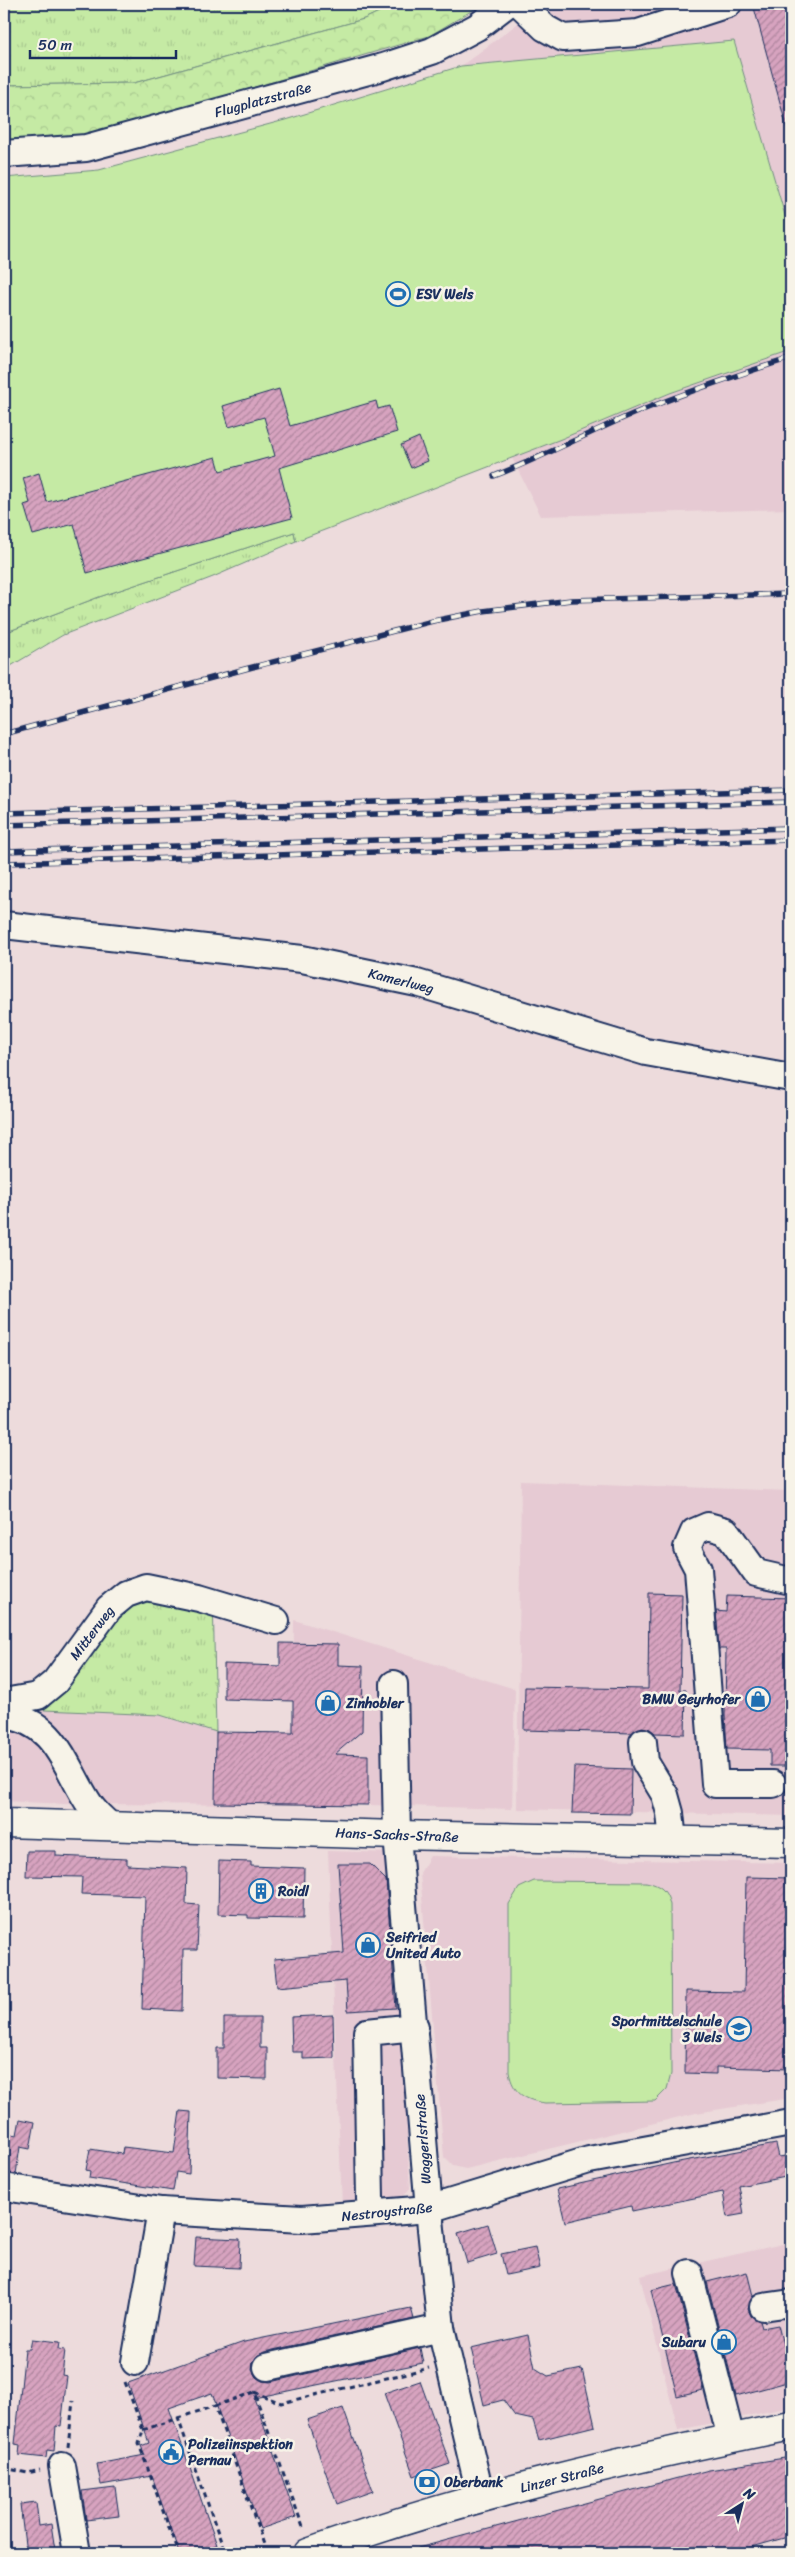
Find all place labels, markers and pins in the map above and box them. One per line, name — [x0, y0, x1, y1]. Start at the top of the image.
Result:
sports icon: ESV Wels — [385, 281, 411, 307]
place label: ESV Wels — [416, 282, 474, 307]
shop icon: BMW Geyrhofer — [745, 1686, 771, 1712]
place label: BMW Geyrhofer — [642, 1687, 741, 1712]
shop icon: Zinhobler — [315, 1690, 341, 1716]
place label: Zinhobler — [345, 1691, 405, 1716]
building icon: Roidl — [248, 1878, 274, 1904]
place label: Roidl — [277, 1879, 310, 1904]
place label: Seifried United Auto — [385, 1925, 462, 1966]
shop icon: Seifried United Auto — [355, 1932, 381, 1958]
place label: Sportmittelschule 3 Wels — [611, 2009, 723, 2050]
school or university icon: Sportmittelschule 3 Wels — [726, 2016, 752, 2042]
shop icon: Subaru — [711, 2329, 737, 2355]
place label: Subaru — [661, 2330, 706, 2355]
place label: Polizeiinspektion Pernau — [188, 2432, 293, 2473]
public building icon: Polizeiinspektion Pernau — [158, 2439, 184, 2465]
bank icon: Oberbank — [414, 2469, 440, 2495]
place label: Oberbank — [443, 2470, 504, 2495]

